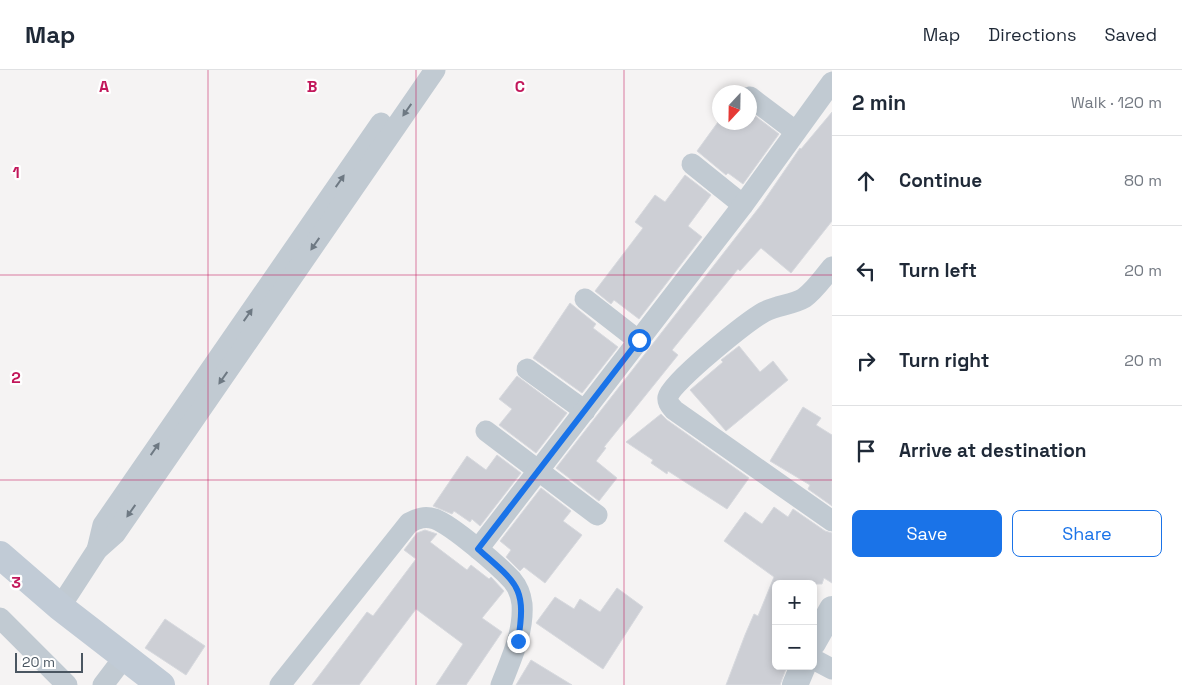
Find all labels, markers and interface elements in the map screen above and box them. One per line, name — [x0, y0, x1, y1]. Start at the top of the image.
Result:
text: Map — [25, 19, 75, 50]
text: Map — [923, 23, 960, 46]
text: Directions — [988, 23, 1077, 46]
text: Saved — [1105, 23, 1157, 46]
text: A — [99, 76, 109, 97]
text: B — [307, 76, 317, 97]
text: C — [515, 76, 525, 97]
north arrow — [712, 85, 757, 130]
text: 2 min — [852, 89, 906, 116]
text: Walk · 120 m — [1071, 92, 1162, 113]
one-way arrow — [402, 103, 412, 117]
text: 1 — [12, 162, 20, 183]
icon: ahead — [852, 167, 880, 195]
text: Continue — [899, 168, 982, 193]
text: 80 m — [1124, 170, 1162, 191]
one-way arrow — [335, 175, 345, 188]
one-way arrow — [310, 237, 320, 251]
icon: left — [852, 257, 880, 285]
text: Turn left — [899, 258, 977, 283]
text: 20 m — [1124, 260, 1162, 281]
one-way arrow — [243, 308, 253, 322]
route start — [628, 329, 651, 352]
icon: right — [852, 347, 880, 375]
text: Turn right — [899, 348, 989, 373]
text: 20 m — [1124, 350, 1162, 371]
text: 2 — [11, 367, 21, 388]
one-way arrow — [218, 371, 228, 384]
icon: arrive — [852, 437, 880, 465]
text: Arrive at destination — [899, 438, 1087, 463]
one-way arrow — [150, 442, 160, 455]
one-way arrow — [126, 505, 136, 518]
button: Save — [852, 510, 1002, 557]
button: Share — [1012, 510, 1162, 557]
text: 3 — [11, 572, 21, 593]
map controls — [772, 580, 817, 670]
button: + — [772, 580, 817, 625]
button: − — [772, 625, 817, 670]
route end — [507, 630, 530, 653]
scale bar — [15, 650, 82, 673]
text: 20 m — [22, 653, 55, 671]

